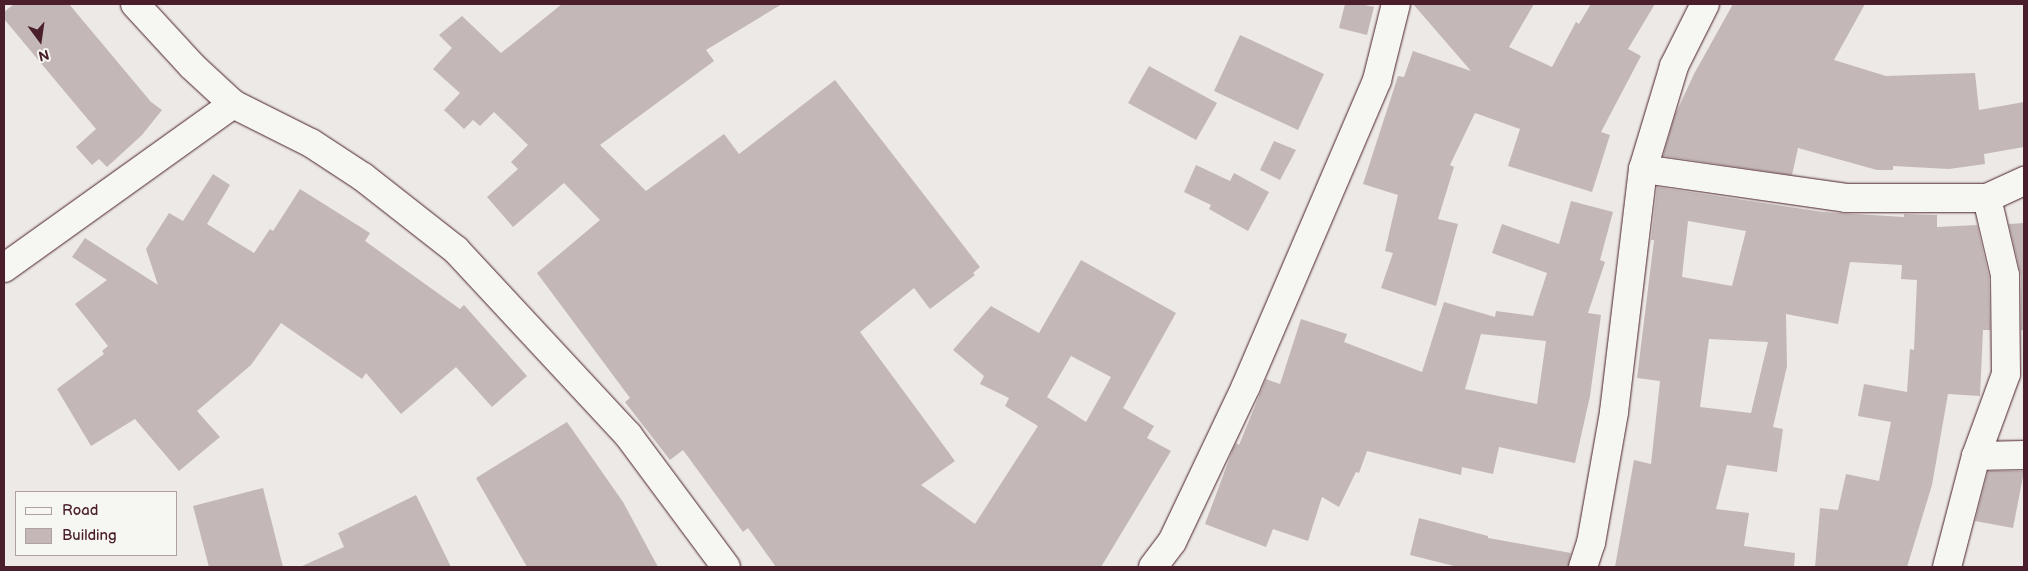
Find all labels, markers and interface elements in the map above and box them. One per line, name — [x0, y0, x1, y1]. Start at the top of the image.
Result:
north arrow — [15, 15, 65, 65]
text: N — [37, 46, 51, 65]
legend — [15, 491, 178, 556]
text: Road — [62, 501, 98, 520]
text: Building — [62, 526, 117, 545]

